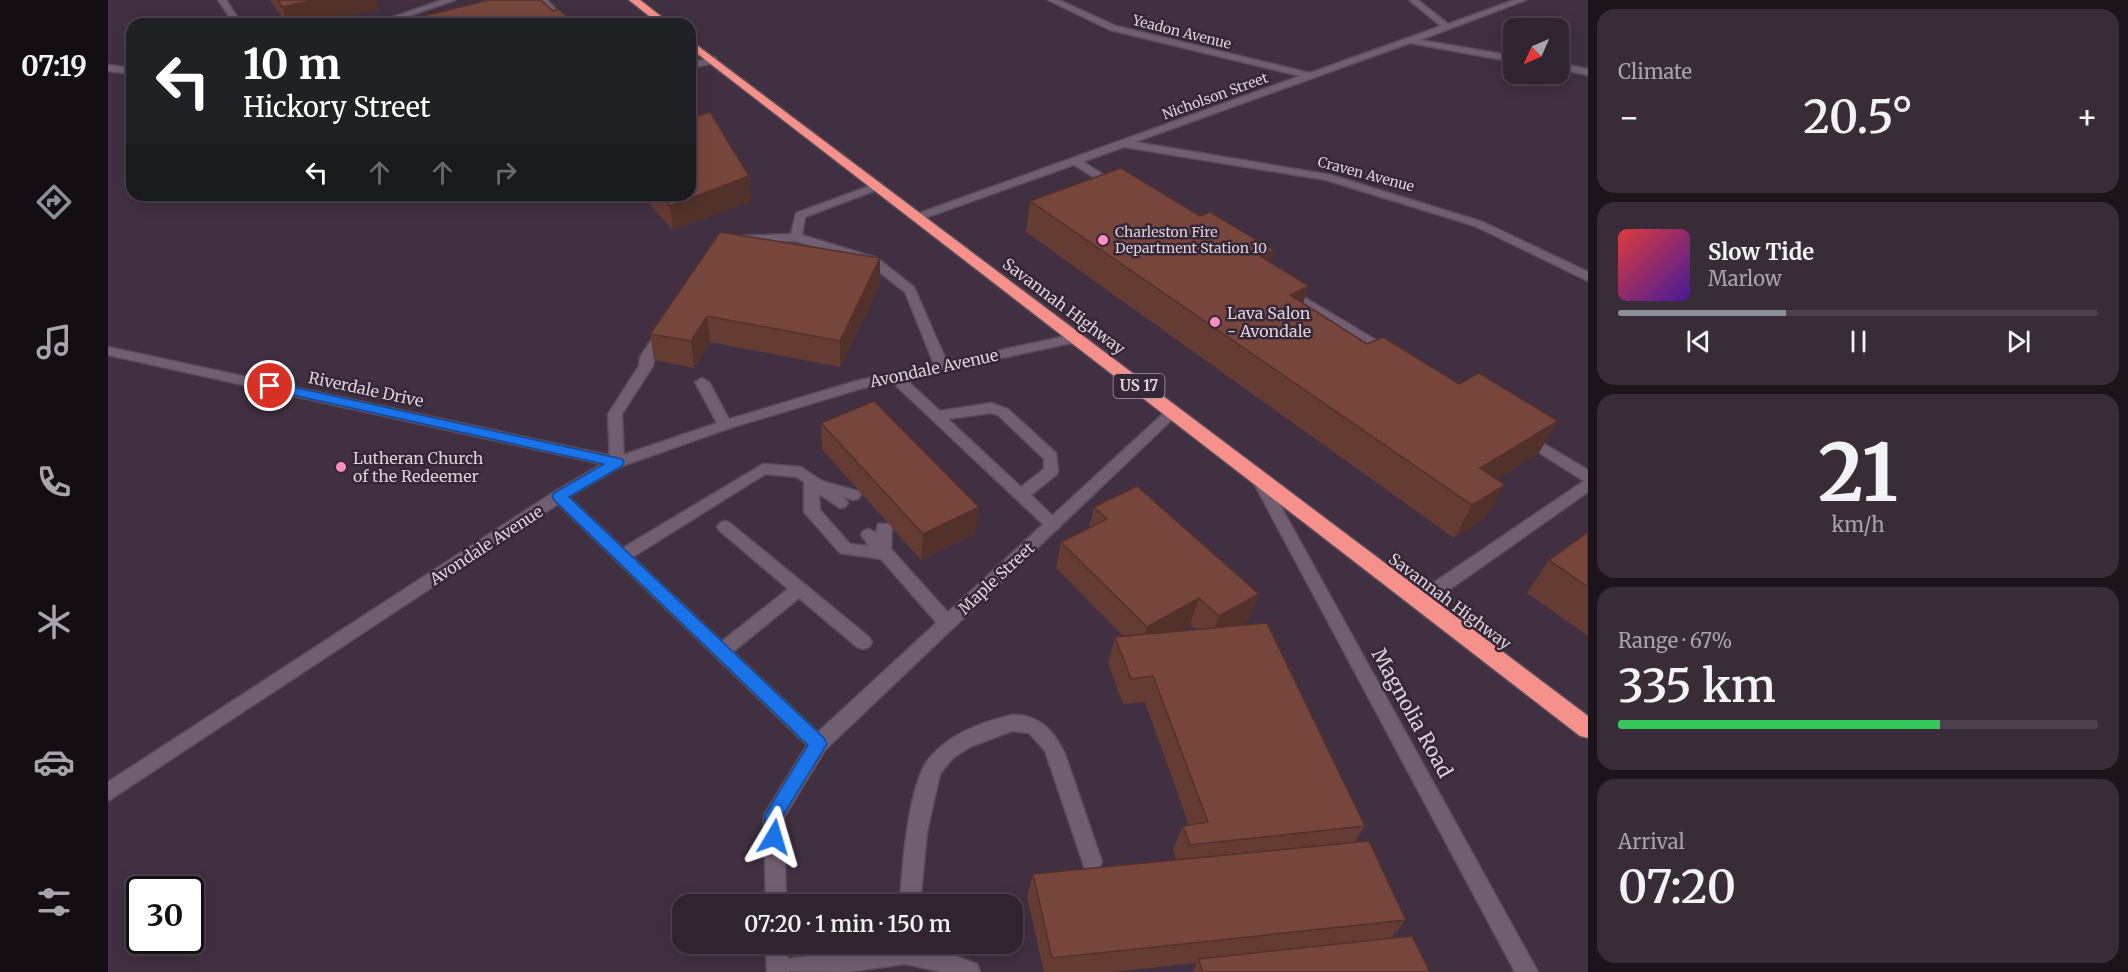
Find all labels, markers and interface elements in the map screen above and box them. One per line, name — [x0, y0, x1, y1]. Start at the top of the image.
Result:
street label: Yeadon Avenue — [1130, 11, 1233, 53]
north arrow — [1503, 18, 1569, 84]
map controls — [1503, 18, 1569, 84]
text: 10 m — [243, 38, 341, 90]
icon: left — [144, 42, 222, 120]
text: 07:19 — [21, 49, 87, 83]
text: Climate — [1618, 59, 1692, 84]
street label: Nicholson Street — [1160, 68, 1271, 124]
text: 20.5° — [1803, 89, 1913, 145]
text: Hickory Street — [243, 90, 430, 124]
text: − — [1618, 97, 1640, 138]
text: + — [2076, 97, 2098, 138]
street label: Craven Avenue — [1316, 152, 1416, 196]
icon: left — [300, 156, 333, 189]
icon: ahead — [363, 156, 396, 189]
icon: ahead — [426, 156, 459, 189]
icon: right — [489, 156, 522, 189]
icon: directions — [33, 181, 75, 223]
place label: Charleston Fire Department Station 10 — [1115, 223, 1267, 257]
marker: Charleston Fire Department Station 10 — [1096, 233, 1110, 247]
text: Slow Tide — [1708, 238, 1814, 266]
street label: Savannah Highway — [999, 253, 1130, 359]
text: Marlow — [1708, 266, 1782, 291]
place label: Lava Salon - Avondale — [1227, 303, 1311, 341]
marker: Lava Salon - Avondale — [1208, 315, 1222, 329]
icon: music — [33, 321, 75, 363]
icon: previous — [1682, 325, 1715, 358]
icon: pause — [1842, 325, 1875, 358]
icon: next — [2002, 325, 2035, 358]
street label: Avondale Avenue — [867, 345, 1000, 392]
pin — [244, 360, 295, 411]
street label: Riverdale Drive — [307, 367, 425, 411]
icon: arrive — [253, 369, 286, 402]
road number: US 17 — [1114, 374, 1164, 398]
text: 21 — [1818, 424, 1898, 522]
place label: Lutheran Church of the Redeemer — [353, 448, 484, 486]
marker: Lutheran Church of the Redeemer — [334, 460, 348, 474]
icon: phone — [33, 461, 75, 503]
street label: Avondale Avenue — [425, 501, 546, 590]
text: km/h — [1832, 512, 1884, 537]
street label: Maple Street — [954, 537, 1039, 618]
street label: Savannah Highway — [1385, 548, 1516, 654]
icon: climate — [33, 601, 75, 643]
text: Range · 67% — [1618, 628, 1732, 653]
street label: Magnolia Road — [1367, 644, 1458, 782]
text: 335 km — [1618, 658, 1776, 714]
icon: car — [33, 741, 75, 783]
position arrow — [742, 805, 806, 869]
text: Arrival — [1618, 829, 1685, 854]
text: 07:20 — [1618, 859, 1736, 915]
speed limit sign: 30 — [126, 876, 204, 954]
icon: filters — [33, 881, 75, 923]
text: 07:20 · 1 min · 150 m — [744, 910, 951, 938]

